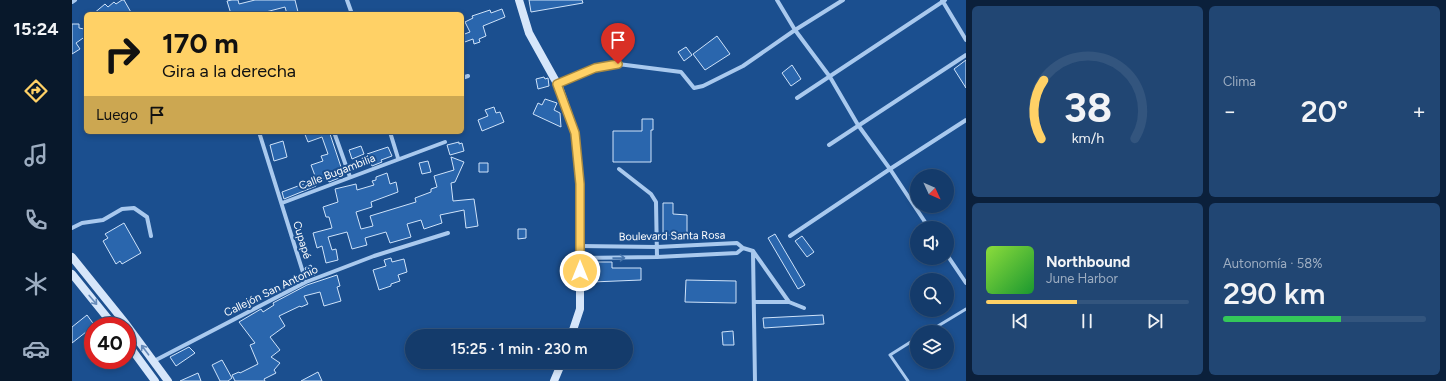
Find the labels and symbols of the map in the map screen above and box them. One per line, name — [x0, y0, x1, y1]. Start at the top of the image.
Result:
pin — [601, 23, 635, 64]
street label: Calle Bugambilia — [297, 151, 377, 193]
north arrow — [910, 169, 954, 213]
street label: Cupapé — [290, 220, 314, 260]
street label: Boulevard Santa Rosa — [619, 229, 725, 243]
position arrow — [559, 250, 601, 292]
one-way arrow — [612, 254, 625, 262]
street label: Callejón San Antonio — [222, 263, 320, 319]
one-way arrow — [89, 294, 98, 305]
speed limit sign: 40 — [84, 317, 136, 369]
one-way arrow — [141, 344, 149, 355]

